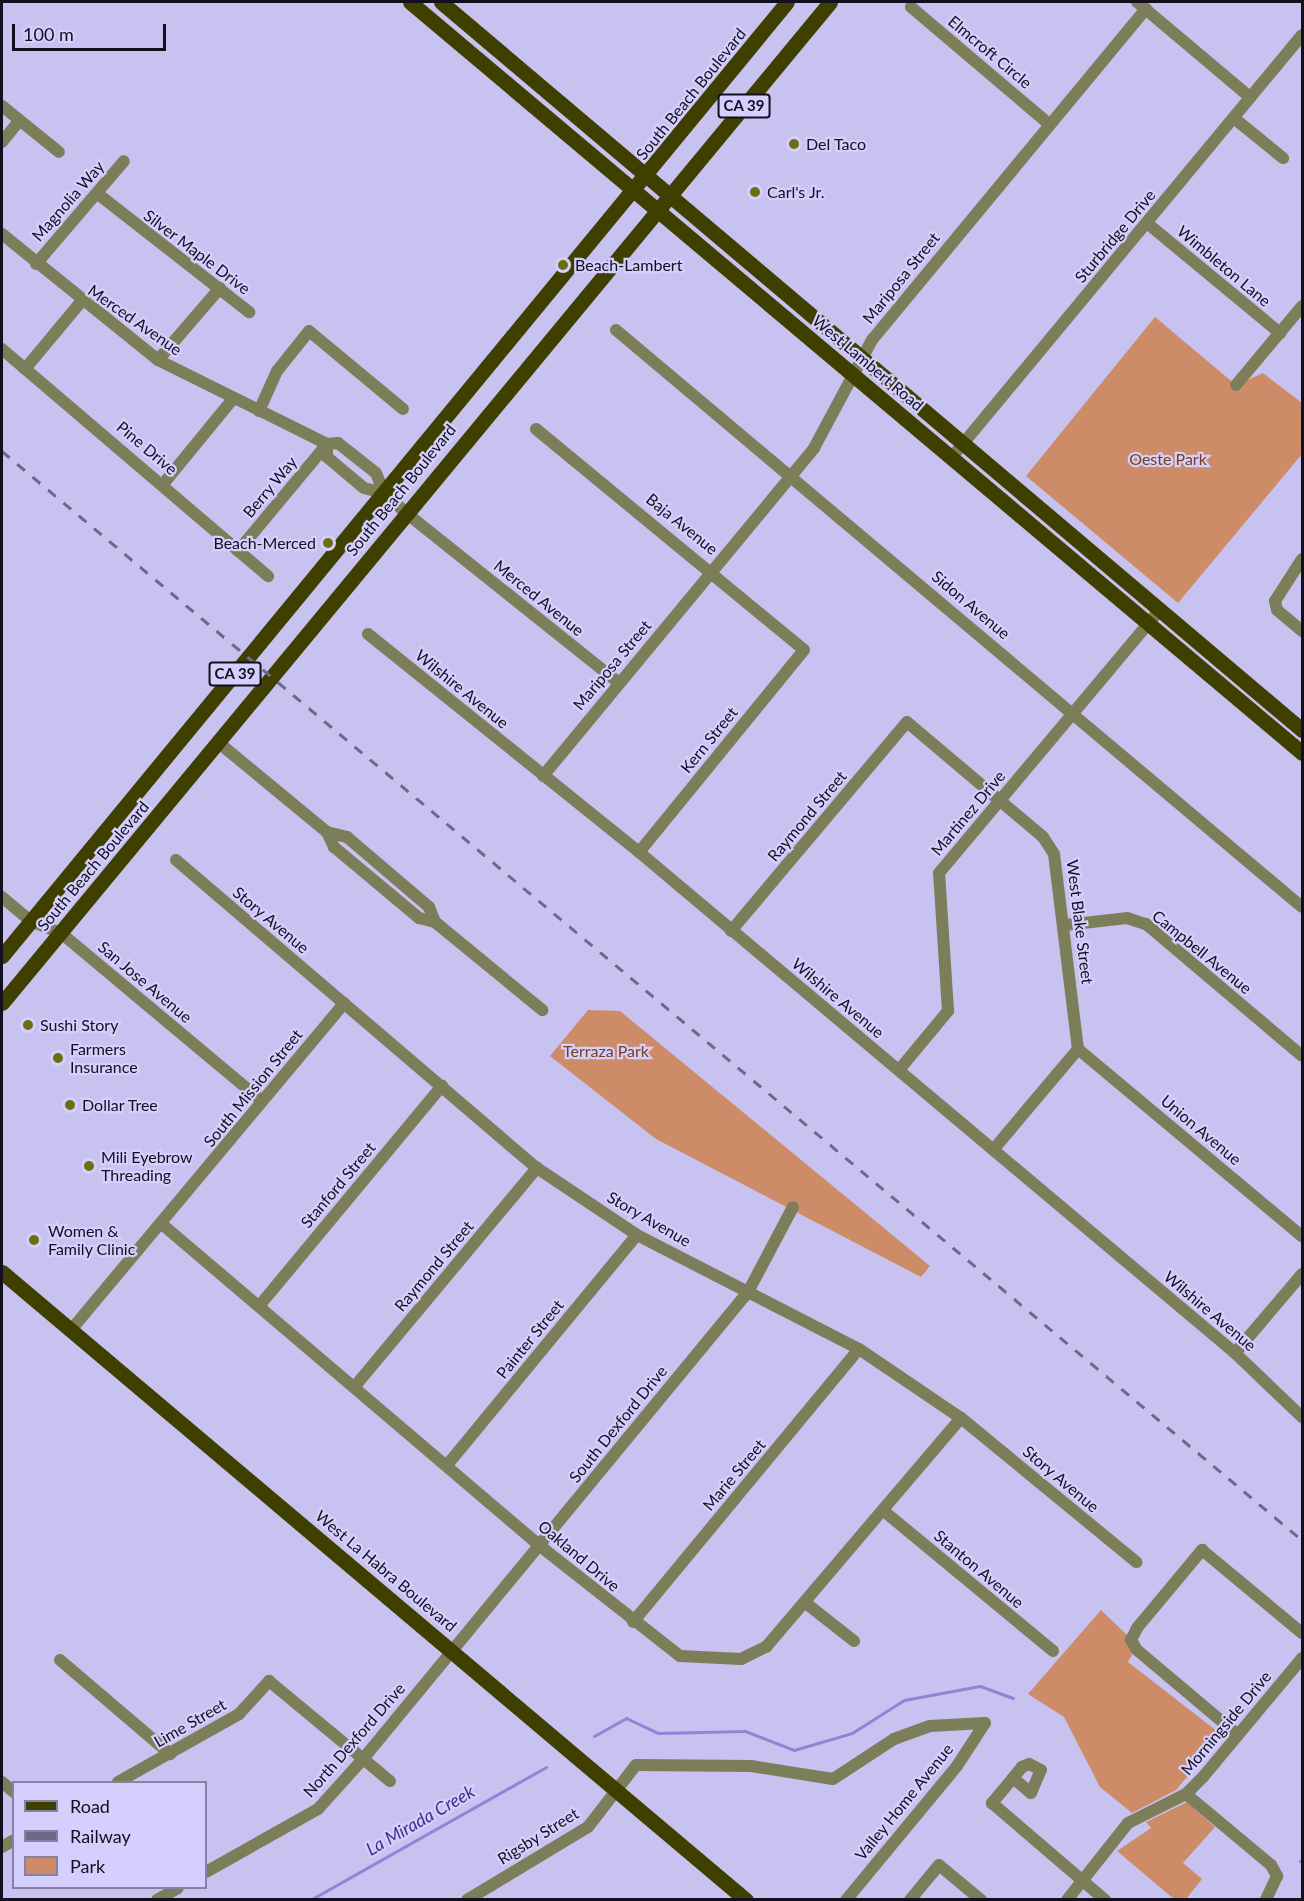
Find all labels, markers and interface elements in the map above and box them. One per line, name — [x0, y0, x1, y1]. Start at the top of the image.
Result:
scale bar — [15, 12, 170, 50]
street label: Elmcroft Circle — [944, 12, 1036, 92]
text: 100 m — [23, 23, 74, 45]
street label: South Beach Boulevard — [632, 24, 750, 164]
road number: CA 39 — [717, 94, 771, 118]
place label: Del Taco — [806, 134, 867, 154]
marker: Del Taco — [787, 137, 801, 151]
street label: Magnolia Way — [28, 157, 108, 245]
place label: Carl's Jr. — [767, 182, 825, 202]
marker: Carl's Jr. — [748, 185, 762, 199]
street label: Sturbridge Drive — [1071, 186, 1159, 286]
street label: Silver Maple Drive — [140, 206, 254, 298]
street label: Wimbleton Lane — [1173, 221, 1275, 311]
street label: Mariposa Street — [858, 229, 944, 327]
place label: Beach-Lambert — [575, 255, 682, 275]
marker: Beach-Lambert — [556, 258, 570, 272]
street label: Merced Avenue — [84, 280, 186, 360]
street label: West Lambert Road — [809, 311, 927, 415]
street label: Pine Drive — [113, 417, 181, 479]
street label: South Beach Boulevard — [342, 420, 460, 560]
park label: Oeste Park — [1129, 449, 1207, 469]
street label: Berry Way — [239, 452, 301, 522]
street label: Baja Avenue — [642, 489, 722, 559]
place label: Beach-Merced — [213, 533, 316, 553]
marker: Beach-Merced — [321, 536, 335, 550]
street label: Merced Avenue — [490, 556, 588, 640]
street label: Sidon Avenue — [928, 567, 1014, 643]
street label: Mariposa Street — [569, 616, 655, 714]
street label: Wilshire Avenue — [411, 645, 513, 733]
road number: CA 39 — [208, 662, 262, 686]
street label: Kern Street — [677, 703, 741, 777]
street label: Raymond Street — [764, 767, 850, 865]
street label: Martinez Drive — [927, 767, 1009, 859]
street label: South Beach Boulevard — [33, 797, 153, 935]
street label: West Blake Street — [1063, 859, 1097, 985]
street label: Story Avenue — [229, 882, 313, 958]
street label: Campbell Avenue — [1148, 906, 1256, 998]
street label: San Jose Avenue — [94, 937, 196, 1027]
street label: Wilshire Avenue — [788, 954, 888, 1042]
place label: Sushi Story — [40, 1015, 118, 1035]
marker: Sushi Story — [21, 1018, 35, 1032]
street label: South Mission Street — [200, 1025, 306, 1151]
place label: Farmers Insurance — [70, 1039, 138, 1077]
park label: Terraza Park — [563, 1041, 649, 1061]
marker: Farmers Insurance — [51, 1051, 65, 1065]
street label: Union Avenue — [1157, 1091, 1245, 1169]
place label: Dollar Tree — [82, 1095, 159, 1115]
marker: Dollar Tree — [63, 1098, 77, 1112]
street label: Stanford Street — [297, 1138, 379, 1232]
place label: Mili Eyebrow Threading — [101, 1147, 193, 1185]
marker: Mili Eyebrow Threading — [82, 1159, 96, 1173]
street label: Story Avenue — [603, 1187, 695, 1251]
street label: Raymond Street — [391, 1217, 477, 1315]
place label: Women & Family Clinic — [48, 1221, 136, 1259]
marker: Women & Family Clinic — [25, 1231, 43, 1249]
street label: Wilshire Avenue — [1160, 1267, 1260, 1355]
street label: Painter Street — [492, 1296, 568, 1382]
street label: South Dexford Drive — [565, 1362, 671, 1486]
street label: Marie Street — [699, 1436, 769, 1514]
street label: Story Avenue — [1019, 1441, 1103, 1517]
street label: West La Habra Boulevard — [311, 1506, 461, 1636]
street label: Oakland Drive — [534, 1516, 624, 1596]
street label: Stanton Avenue — [930, 1526, 1028, 1612]
street label: Morningside Drive — [1177, 1667, 1275, 1779]
street label: North Dexford Drive — [299, 1679, 409, 1801]
street label: Lime Street — [151, 1695, 229, 1751]
street label: Valley Home Avenue — [851, 1739, 957, 1865]
water label: La Mirada Creek — [362, 1780, 478, 1860]
legend — [12, 1781, 207, 1889]
text: Road — [70, 1795, 110, 1817]
street label: Rigsby Street — [494, 1803, 582, 1869]
text: Railway — [70, 1825, 131, 1847]
text: Park — [70, 1855, 105, 1877]

